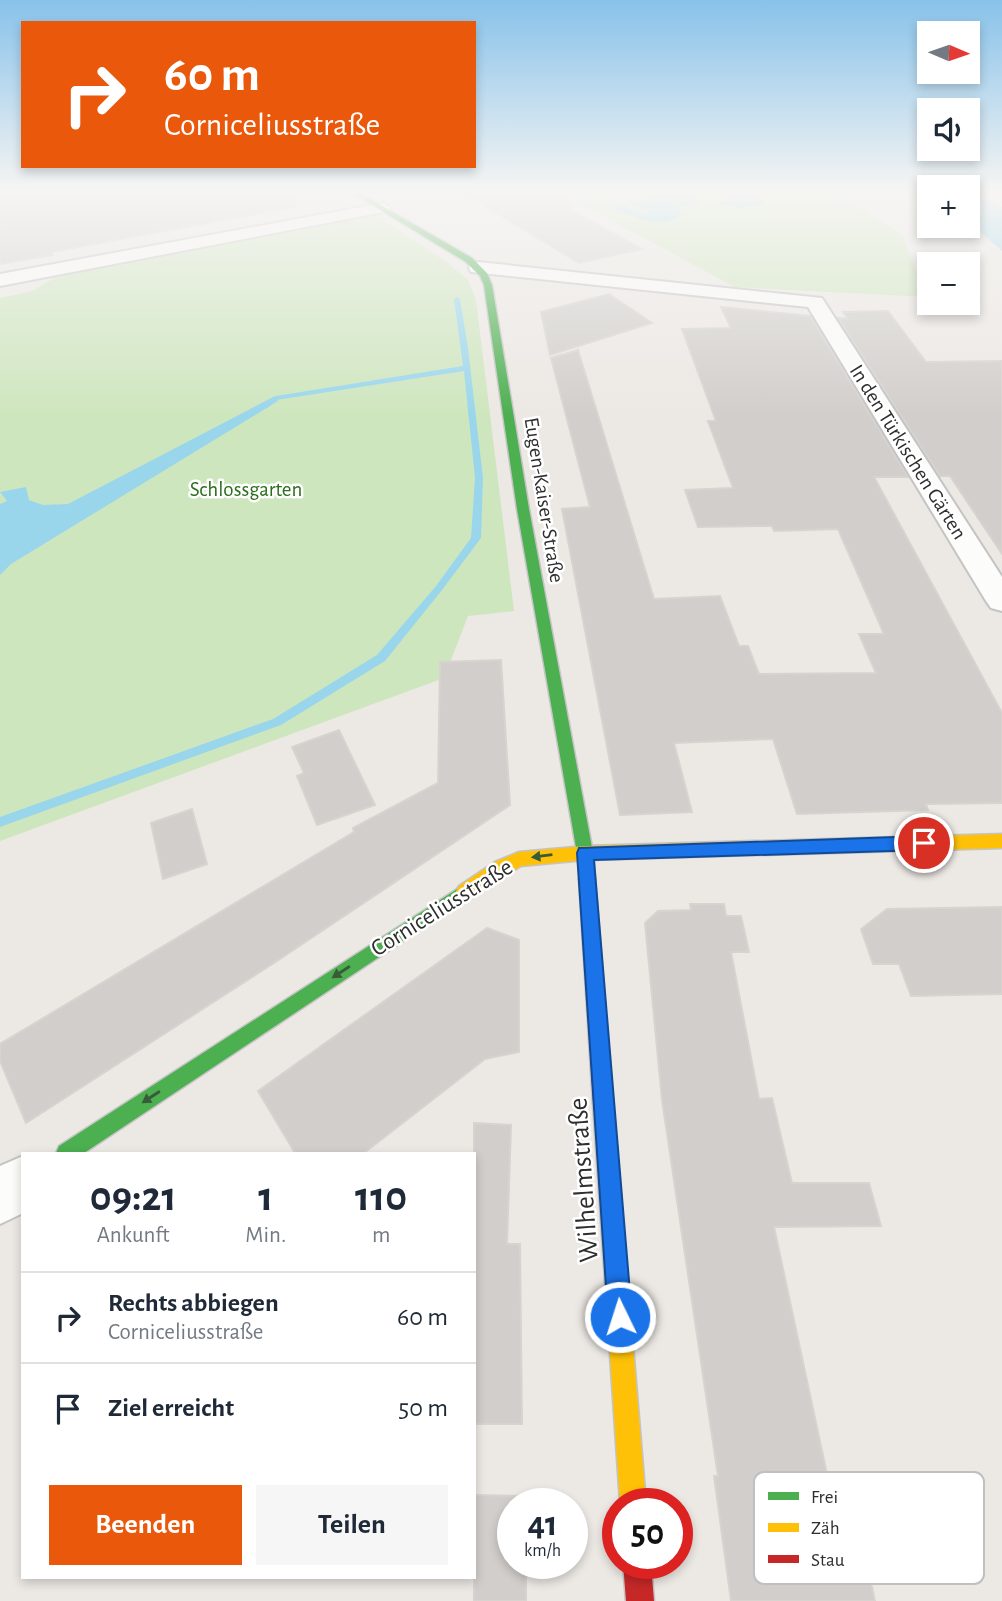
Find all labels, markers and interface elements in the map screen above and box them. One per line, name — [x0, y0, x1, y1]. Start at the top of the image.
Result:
north arrow — [917, 21, 980, 84]
map controls — [917, 21, 980, 315]
icon: right — [49, 49, 140, 140]
text: 60 m — [164, 51, 260, 100]
button: sound — [917, 98, 980, 161]
text: Corniceliusstraße — [164, 109, 380, 141]
button: + — [917, 175, 980, 238]
button: − — [917, 252, 980, 315]
street label: In den Türkischen Gärten — [846, 361, 970, 543]
street label: Eugen-Kaiser-Straße — [521, 416, 567, 584]
park label: Schlossgarten — [190, 479, 302, 500]
pin — [894, 813, 954, 873]
icon: arrive — [905, 824, 943, 862]
one-way arrow — [531, 850, 553, 861]
street label: Corniceliusstraße — [367, 855, 517, 961]
one-way arrow — [332, 965, 351, 978]
one-way arrow — [142, 1090, 161, 1103]
street label: Wilhelmstraße — [564, 1097, 604, 1263]
text: 09:21 — [90, 1176, 177, 1218]
text: 1 — [258, 1176, 273, 1218]
text: 110 — [355, 1176, 407, 1218]
text: Ankunft — [97, 1224, 170, 1247]
text: Min. — [245, 1224, 286, 1247]
text: m — [372, 1224, 390, 1247]
position arrow — [583, 1280, 657, 1354]
text: Rechts abbiegen — [108, 1290, 279, 1316]
icon: right — [49, 1299, 87, 1337]
text: 60 m — [397, 1304, 448, 1330]
text: Corniceliusstraße — [108, 1321, 263, 1344]
icon: arrive — [49, 1390, 87, 1428]
text: Ziel erreicht — [108, 1395, 234, 1421]
text: 50 m — [398, 1395, 448, 1421]
legend — [754, 1472, 984, 1584]
button: Beenden — [49, 1485, 242, 1565]
button: Teilen — [256, 1485, 448, 1565]
speed limit sign: 50 — [602, 1488, 693, 1579]
text: Frei — [811, 1488, 838, 1507]
text: 41 — [527, 1507, 558, 1542]
text: Zäh — [811, 1519, 840, 1538]
text: km/h — [524, 1542, 561, 1560]
text: Stau — [811, 1551, 845, 1570]

